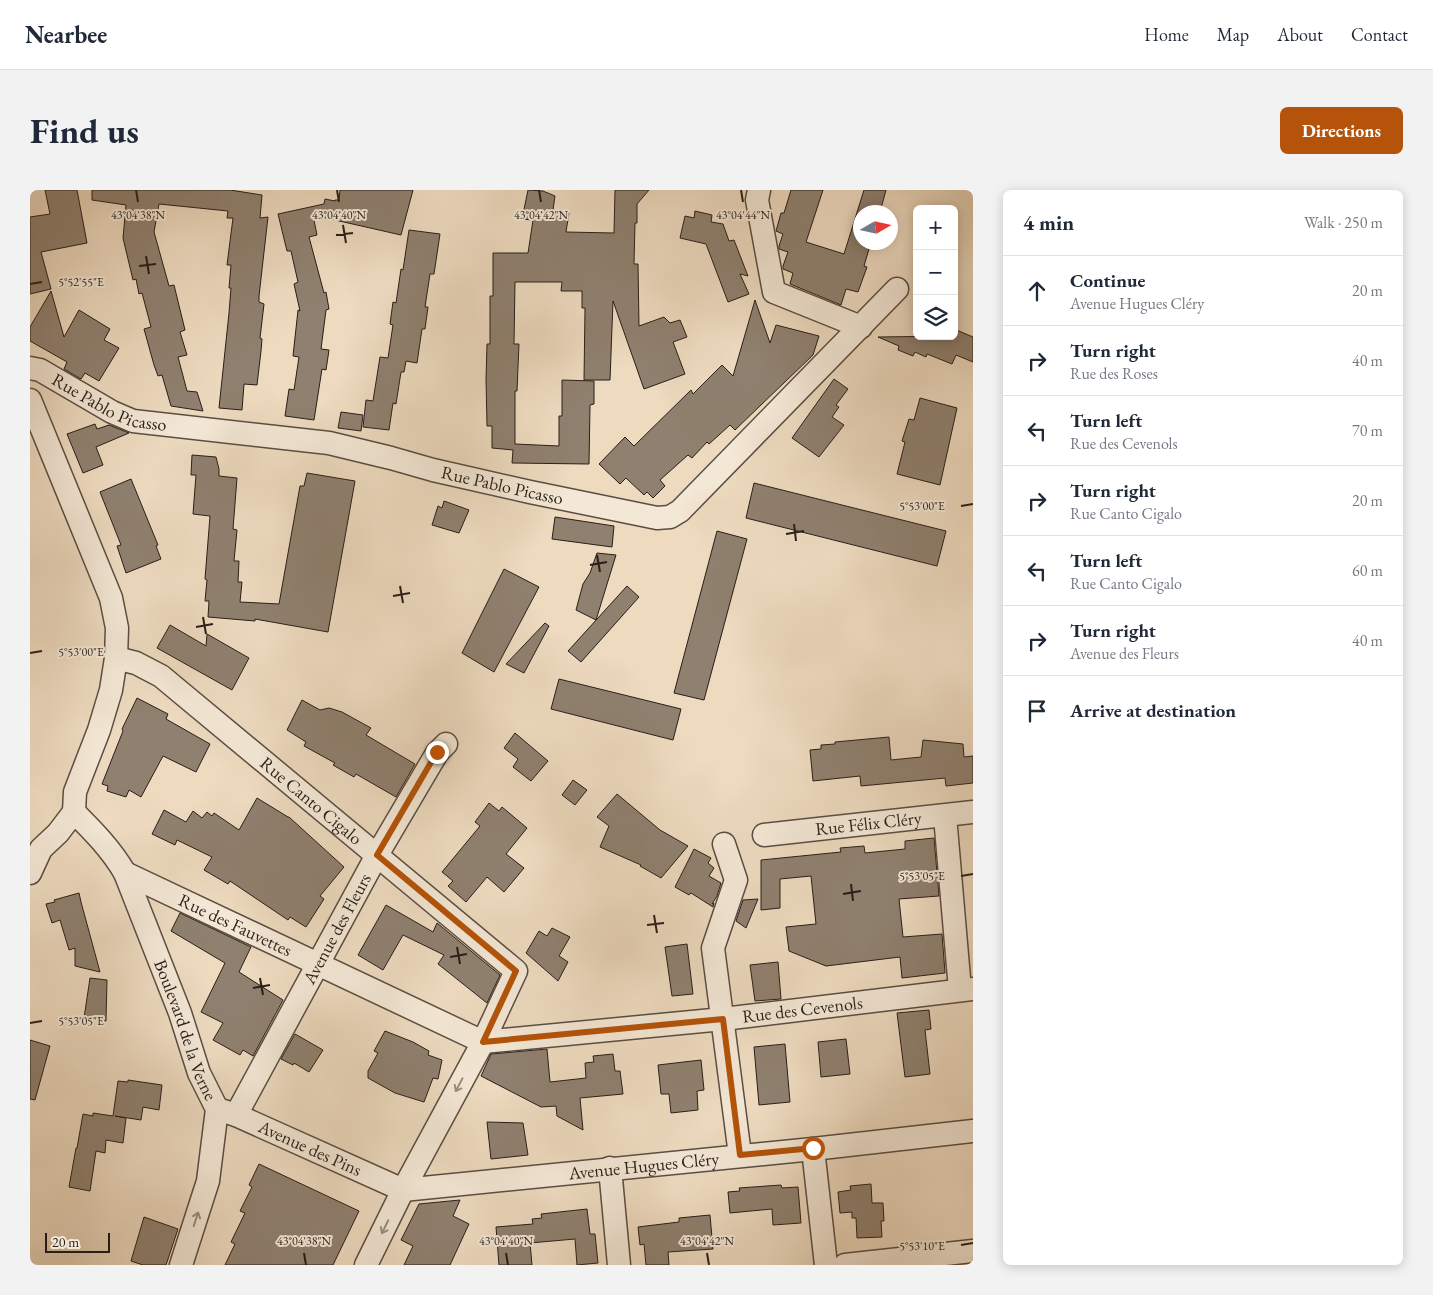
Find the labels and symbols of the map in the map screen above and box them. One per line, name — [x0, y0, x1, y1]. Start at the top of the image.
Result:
north arrow — [853, 205, 898, 250]
text: 43°04'38"N — [111, 207, 165, 223]
text: 43°04'40"N — [312, 207, 366, 223]
text: 43°04'42"N — [514, 207, 568, 223]
text: 43°04'44"N — [716, 207, 770, 223]
text: 5°52'55"E — [58, 274, 104, 290]
street label: Rue Pablo Picasso — [48, 368, 168, 436]
street label: Rue Pablo Picasso — [439, 460, 565, 510]
text: 5°53'00"E — [899, 498, 945, 514]
text: 5°53'00"E — [58, 644, 104, 660]
route end — [426, 741, 449, 764]
street label: Rue Canto Cigalo — [256, 751, 367, 850]
street label: Rue Félix Cléry — [814, 806, 923, 840]
text: 5°53'05"E — [899, 868, 945, 884]
street label: Avenue des Fleurs — [297, 869, 376, 989]
street label: Rue des Fauvettes — [175, 888, 296, 961]
street label: Boulevard de la Verne — [149, 956, 223, 1104]
street label: Rue des Cevenols — [741, 990, 864, 1028]
text: 5°53'05"E — [58, 1013, 104, 1029]
one-way arrow — [454, 1077, 464, 1092]
street label: Avenue des Pins — [254, 1114, 365, 1181]
route start — [802, 1137, 825, 1160]
street label: Avenue Hugues Cléry — [566, 1146, 720, 1184]
one-way arrow — [192, 1211, 202, 1227]
one-way arrow — [379, 1219, 389, 1234]
scale bar — [45, 1230, 110, 1253]
text: 43°04'38"N — [277, 1233, 331, 1249]
text: 43°04'40"N — [479, 1233, 533, 1249]
text: 43°04'42"N — [680, 1233, 734, 1249]
text: 5°53'10"E — [899, 1238, 945, 1254]

